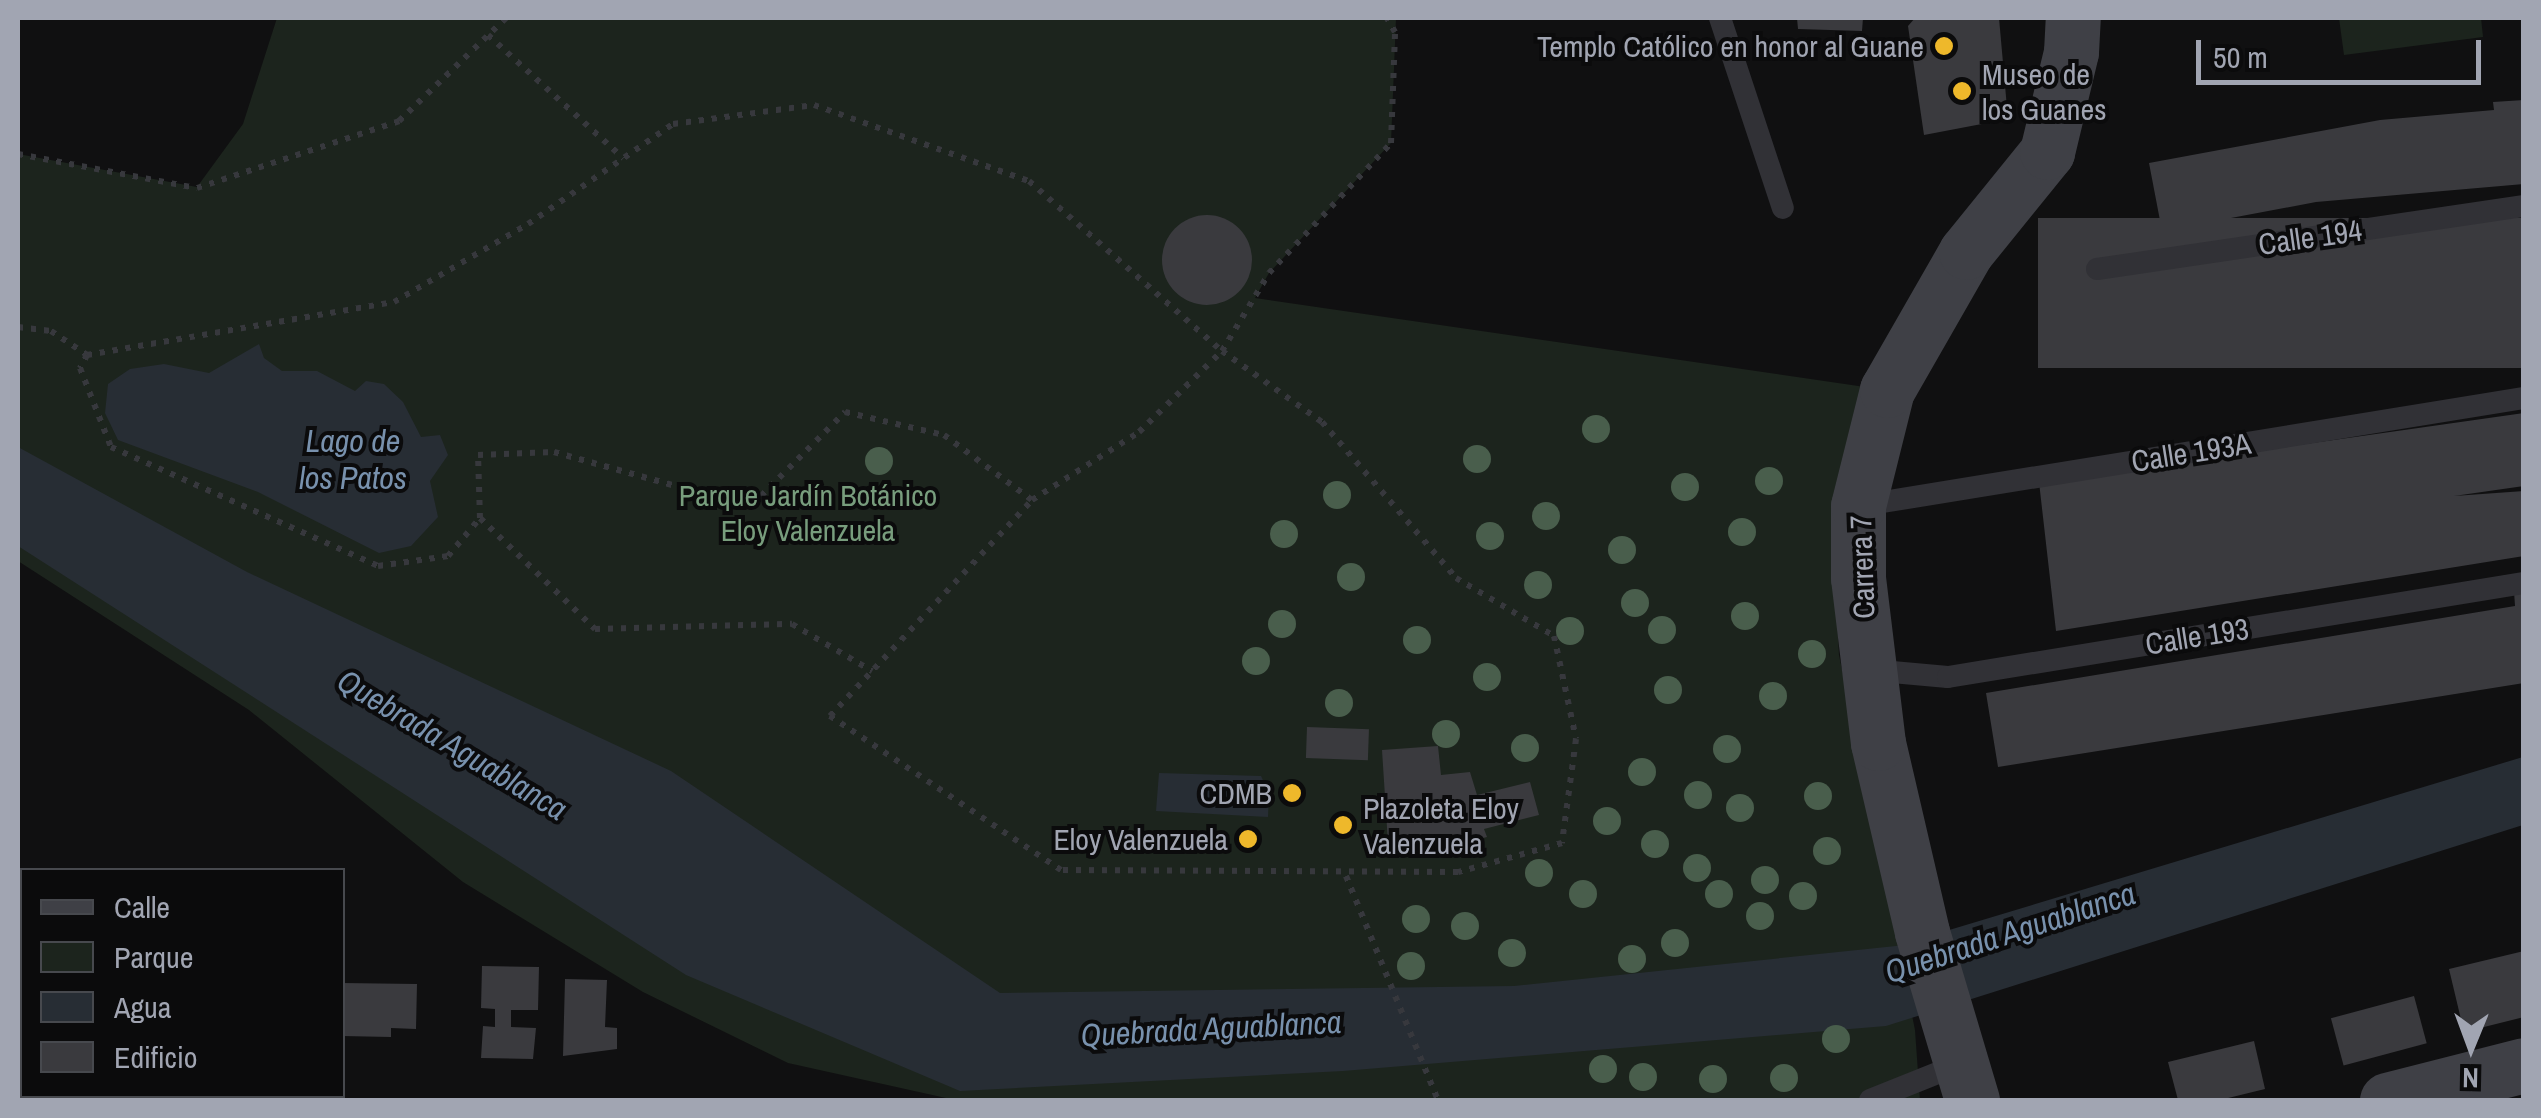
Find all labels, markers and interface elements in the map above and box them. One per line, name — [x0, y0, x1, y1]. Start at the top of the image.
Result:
scale bar — [2201, 20, 2486, 82]
place label: Templo Católico en honor al Guane — [1537, 28, 1924, 64]
marker: Templo Católico en honor al Guane — [1933, 35, 1955, 57]
text: 50 m — [2213, 37, 2268, 77]
place label: Museo de los Guanes — [1982, 56, 2106, 126]
marker: Museo de los Guanes — [1951, 80, 1973, 102]
street label: Calle 194 — [2256, 212, 2364, 262]
water label: Lago de los Patos — [299, 423, 407, 498]
street label: Calle 193A — [2129, 425, 2253, 479]
park label: Parque Jardín Botánico Eloy Valenzuela — [679, 477, 937, 548]
street label: Carrera 7 — [1842, 514, 1882, 620]
street label: Calle 193 — [2143, 610, 2251, 662]
water label: Quebrada Aguablanca — [330, 661, 574, 829]
place label: CDMB — [1200, 775, 1272, 811]
marker: CDMB — [1281, 782, 1303, 804]
place label: Plazoleta Eloy Valenzuela — [1363, 790, 1519, 860]
marker: Plazoleta Eloy Valenzuela — [1332, 814, 1354, 836]
place label: Eloy Valenzuela — [1053, 821, 1228, 857]
marker: Eloy Valenzuela — [1237, 828, 1259, 850]
legend — [20, 868, 345, 1098]
water label: Quebrada Aguablanca — [1879, 874, 2141, 992]
text: Calle — [114, 887, 170, 927]
text: Parque — [114, 937, 193, 977]
text: Agua — [114, 987, 171, 1027]
north arrow — [2421, 998, 2521, 1098]
water label: Quebrada Aguablanca — [1079, 1003, 1343, 1055]
text: Edificio — [114, 1037, 197, 1077]
text: N — [2462, 1059, 2479, 1097]

